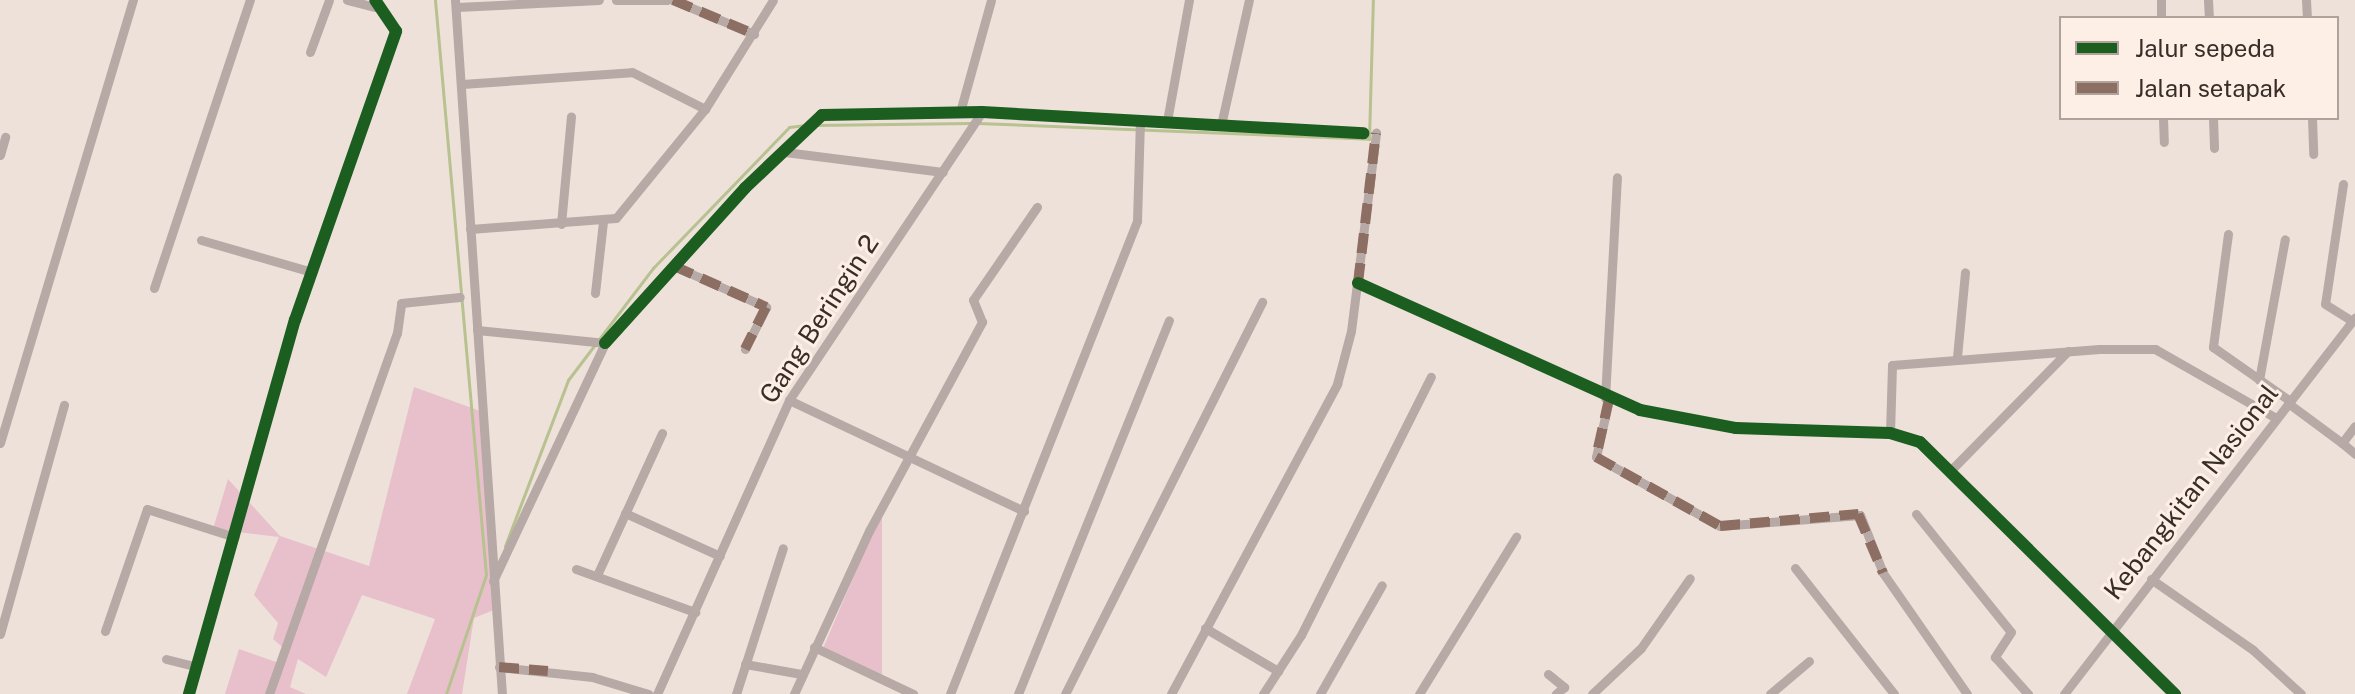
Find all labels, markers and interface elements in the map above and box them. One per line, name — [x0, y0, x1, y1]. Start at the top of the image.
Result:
legend — [2059, 16, 2339, 120]
text: Jalur sepeda — [2135, 34, 2275, 62]
text: Jalan setapak — [2135, 74, 2286, 102]
street label: Gang Beringin 2 — [753, 229, 885, 409]
street label: Kebangkitan Nasional — [2097, 378, 2285, 606]

